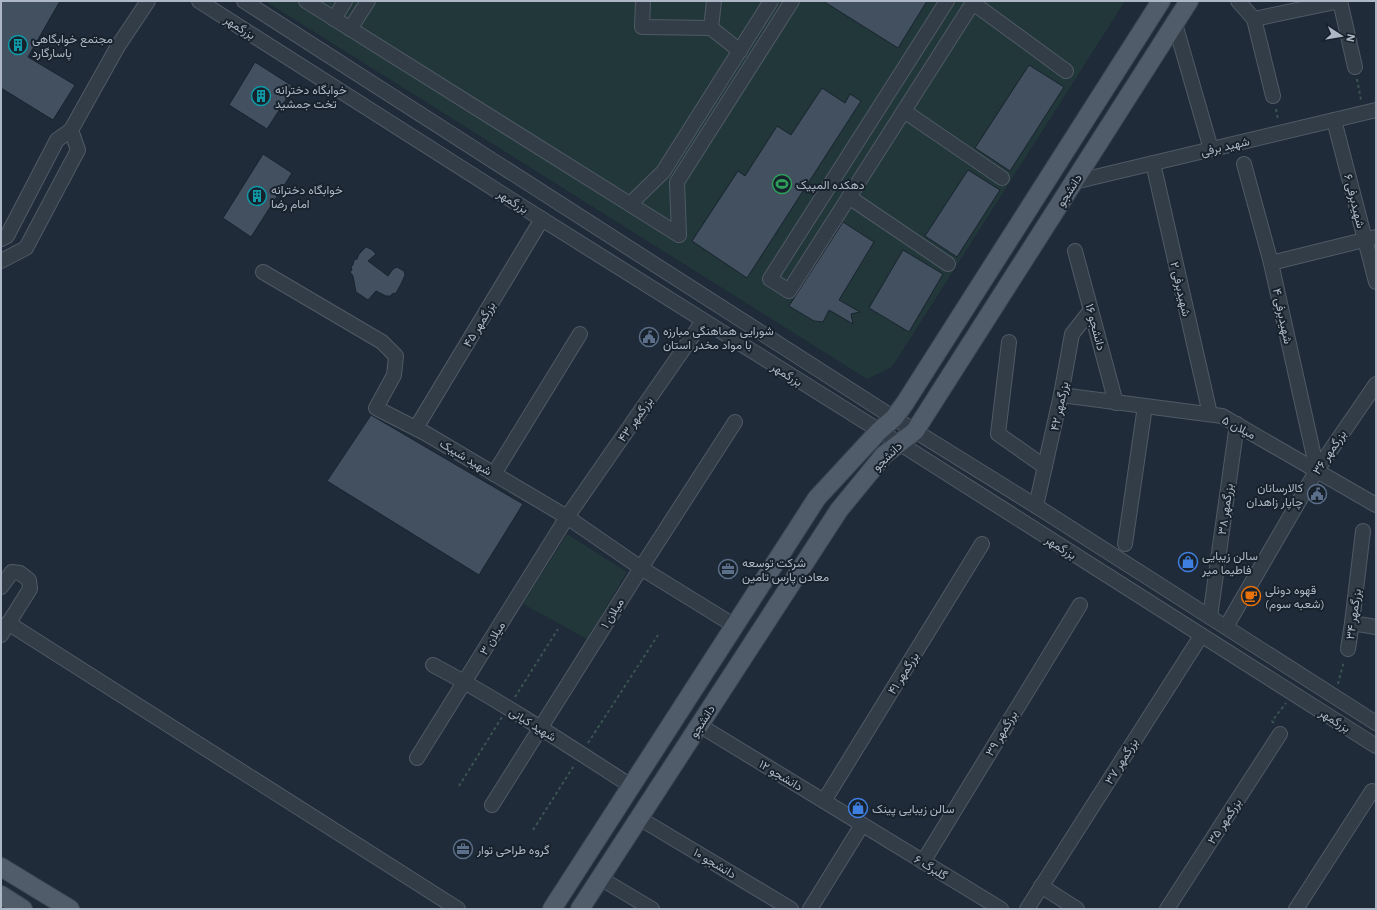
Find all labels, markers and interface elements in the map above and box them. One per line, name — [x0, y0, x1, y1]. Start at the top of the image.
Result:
street label: بزرگمهر — [220, 11, 258, 43]
north arrow — [1321, 16, 1361, 56]
place label: مجتمع خوابگاهی پاسارگارد — [32, 31, 113, 61]
text: N — [1343, 33, 1358, 43]
building icon: مجتمع خوابگاهی پاسارگارد — [7, 34, 29, 56]
place label: خوابگاه دخترانه تخت جمشید — [275, 82, 347, 111]
building icon: خوابگاه دخترانه تخت جمشید — [250, 85, 272, 107]
street label: شهید برفی — [1199, 133, 1251, 160]
street label: دانشجو — [1053, 171, 1086, 210]
street label: شهیدبرفی ۶ — [1340, 172, 1369, 230]
sports icon: دهکده المپیک — [771, 173, 793, 195]
place label: دهکده المپیک — [796, 177, 865, 193]
place label: خوابگاه دخترانه امام رضا — [271, 182, 343, 212]
building icon: خوابگاه دخترانه امام رضا — [246, 185, 268, 207]
street label: بزرگمهر — [493, 185, 531, 217]
street label: شهیدبرفی ۲ — [1166, 260, 1195, 318]
street label: شهیدبرفی ۴ — [1269, 287, 1296, 345]
street label: بزرگمهر ۴۵ — [460, 298, 499, 350]
street label: دانشجو ۱۶ — [1082, 302, 1109, 353]
place label: شورایی هماهنگی مبارزه با مواد مخدر استان — [663, 323, 774, 353]
public building icon: شورایی هماهنگی مبارزه با مواد مخدر استان — [638, 326, 660, 348]
street label: بزرگمهر — [767, 358, 805, 390]
street label: بزرگمهر ۴۲ — [1046, 380, 1072, 432]
street label: بزرگمهر ۴۳ — [614, 394, 657, 445]
street label: میلان ۵ — [1220, 412, 1258, 442]
street label: بزرگمهر ۳۶ — [1309, 427, 1350, 478]
street label: شهید شیبک — [437, 436, 495, 479]
street label: دانشجو — [869, 438, 906, 474]
place label: کالارسانان چاپار زاهدان — [1246, 480, 1303, 510]
street label: بزرگمهر ۳۸ — [1214, 482, 1237, 536]
public building icon: کالارسانان چاپار زاهدان — [1306, 483, 1328, 505]
street label: بزرگمهر — [1041, 531, 1079, 563]
place label: سالن زیبایی فاطیما میر — [1201, 548, 1258, 578]
shop icon: سالن زیبایی فاطیما میر — [1177, 551, 1199, 573]
place label: شرکت توسعه معادن پارس تامین — [742, 555, 829, 585]
office icon: شرکت توسعه معادن پارس تامین — [717, 558, 739, 580]
place label: قهوه دونلی (شعبه سوم) — [1265, 582, 1325, 612]
cafe icon: قهوه دونلی (شعبه سوم) — [1240, 585, 1262, 607]
street label: بزرگمهر ۳۴ — [1342, 588, 1365, 641]
street label: میلان ۱ — [597, 595, 627, 631]
street label: میلان ۳ — [476, 618, 508, 658]
street label: بزرگمهر ۴۱ — [884, 649, 923, 697]
street label: دانشجو — [686, 702, 719, 741]
street label: شهید کیانی — [506, 704, 559, 745]
street label: بزرگمهر — [1315, 704, 1353, 736]
street label: برزگمهر ۳۹ — [982, 708, 1021, 759]
street label: بزرگمهر ۳۷ — [1101, 735, 1142, 787]
street label: دانشجو ۱۲ — [756, 756, 806, 795]
street label: بزرگمهر ۳۵ — [1204, 795, 1245, 847]
shop icon: سالن زیبایی پینک — [847, 797, 869, 819]
place label: سالن زیبایی پینک — [872, 801, 955, 817]
office icon: گروه طراحی توار — [452, 838, 474, 860]
place label: گروه طراحی توار — [476, 842, 550, 858]
street label: دانشجو ۱۰ — [690, 844, 739, 883]
street label: گلبرگ ۶ — [911, 851, 950, 884]

